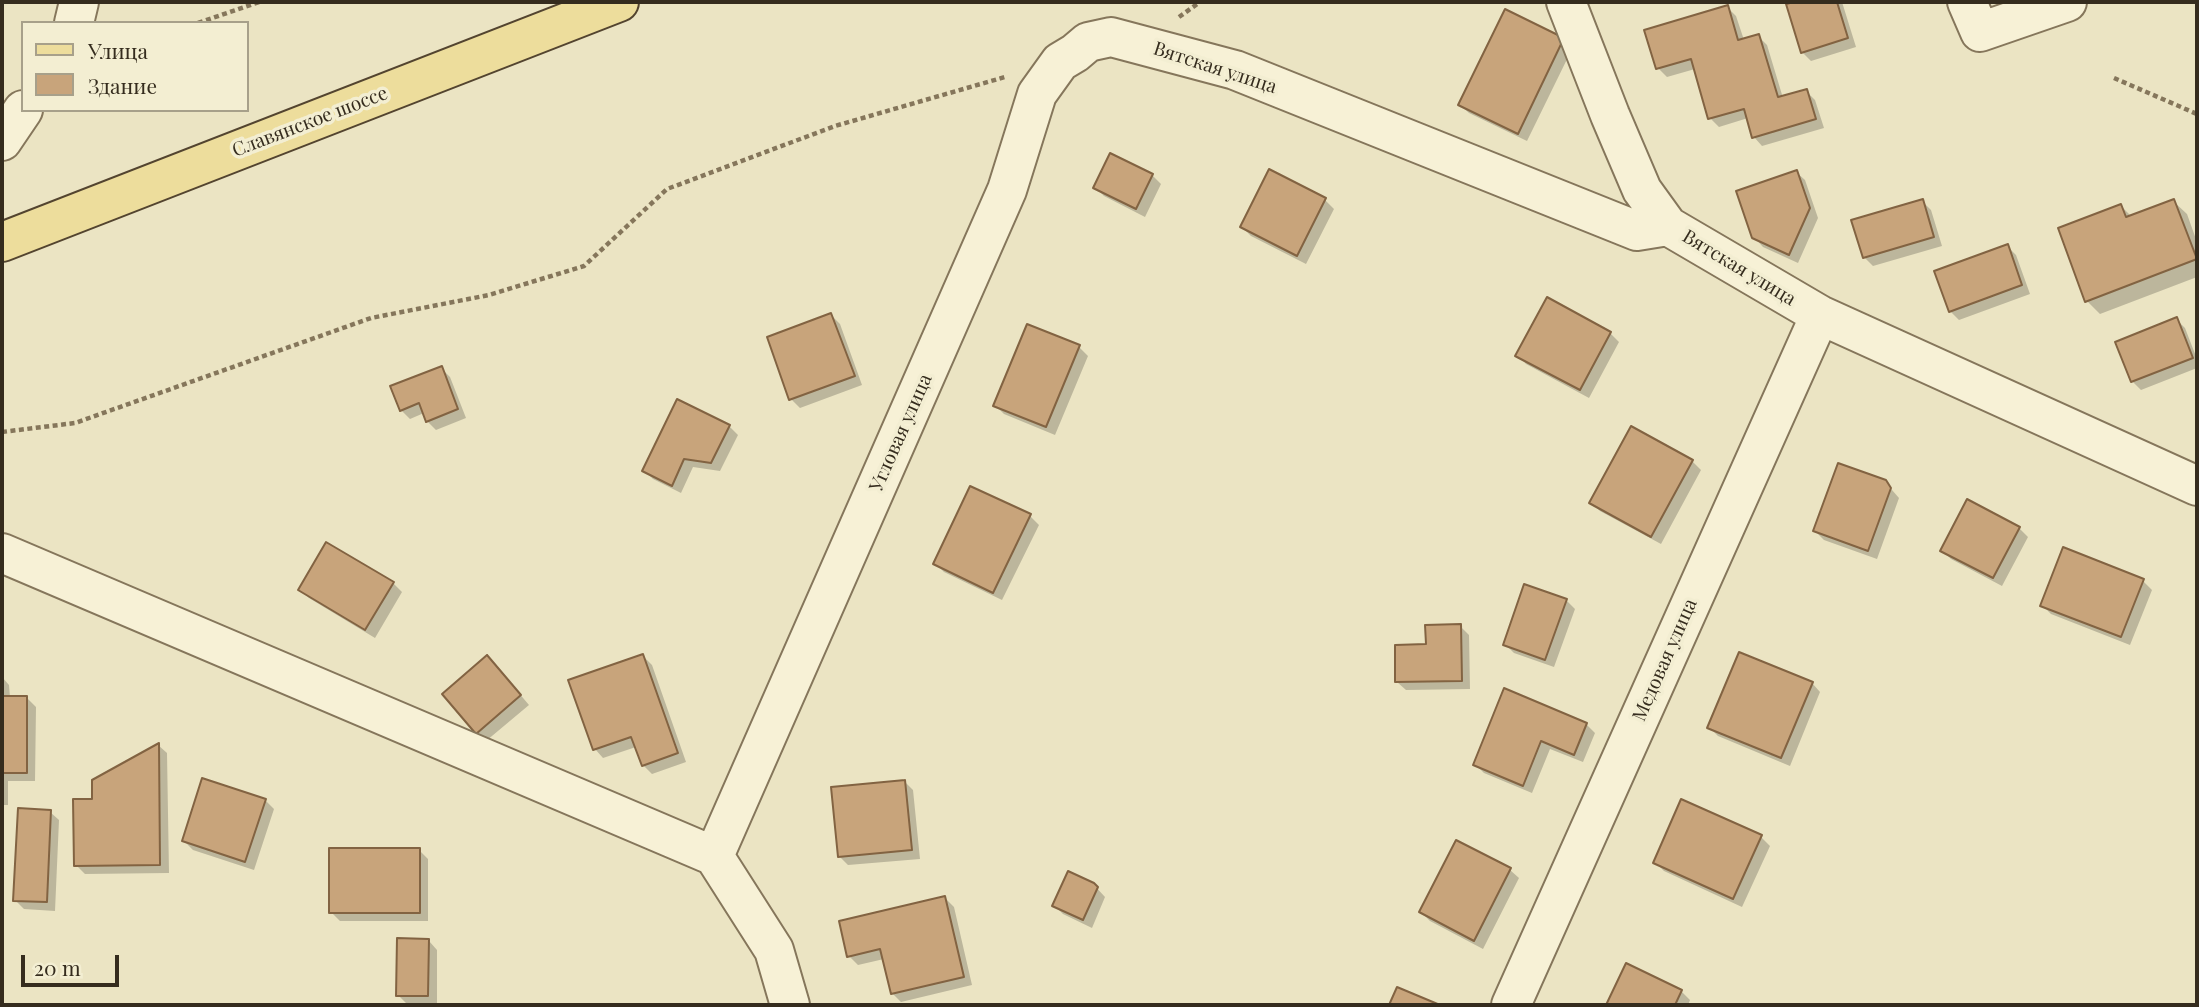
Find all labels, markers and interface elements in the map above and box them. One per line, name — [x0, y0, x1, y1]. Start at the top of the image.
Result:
legend — [21, 21, 248, 112]
text: Улица — [88, 36, 148, 64]
street label: Вятская улица — [1150, 37, 1280, 99]
text: Здание — [88, 71, 157, 99]
street label: Славянское шоссе — [229, 82, 391, 162]
street label: Вятская улица — [1678, 225, 1800, 311]
street label: Угловая улица — [865, 371, 937, 495]
street label: Медовая улица — [1628, 595, 1702, 725]
scale bar — [24, 940, 122, 984]
text: 20 m — [34, 953, 81, 981]

